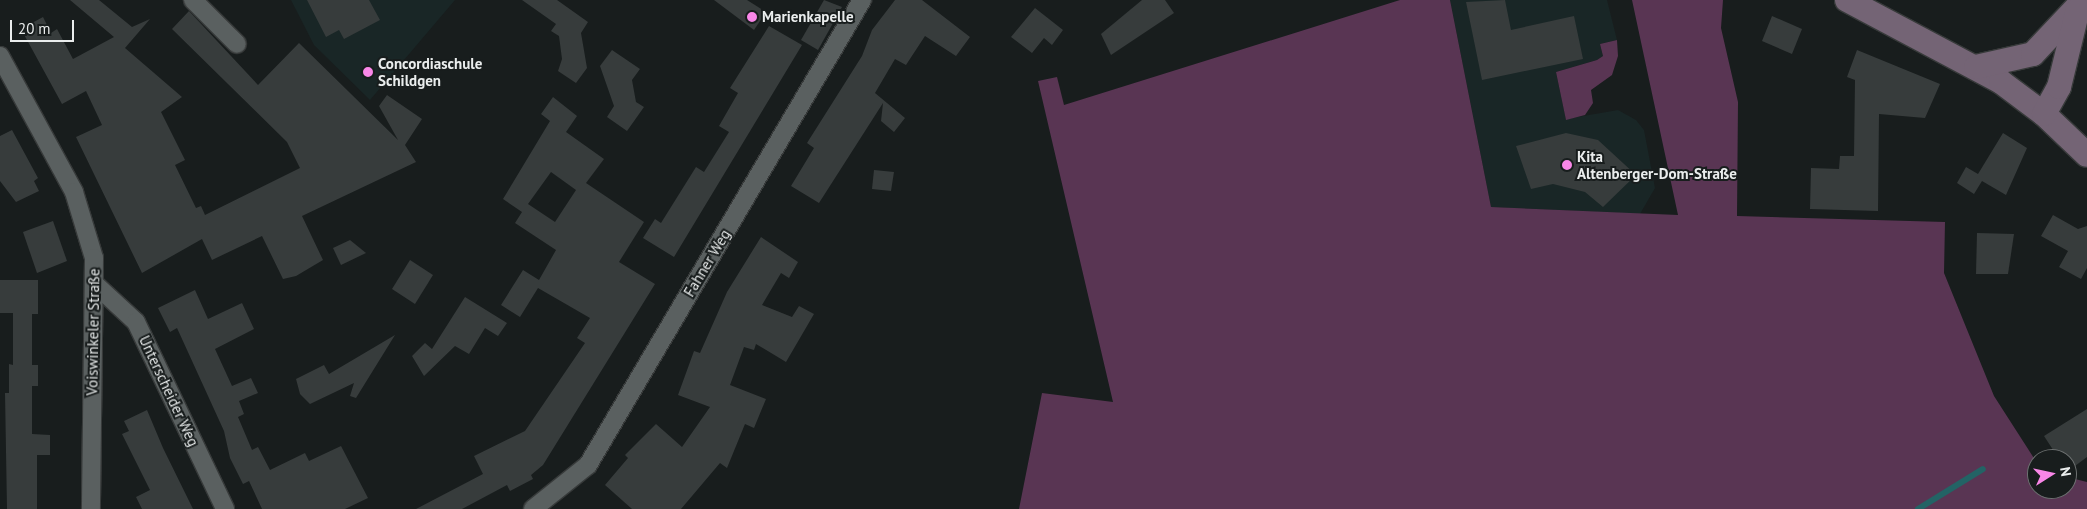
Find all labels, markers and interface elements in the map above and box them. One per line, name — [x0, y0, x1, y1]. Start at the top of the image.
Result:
place label: Marienkapelle — [762, 8, 853, 26]
scale bar — [12, 10, 76, 42]
marker: Marienkapelle — [746, 11, 758, 23]
text: 20 m — [18, 19, 51, 38]
place label: Concordiaschule Schildgen — [378, 54, 482, 89]
marker: Concordiaschule Schildgen — [362, 66, 374, 78]
place label: Kita Altenberger-Dom-Straße — [1577, 147, 1737, 182]
marker: Kita Altenberger-Dom-Straße — [1561, 159, 1573, 171]
street label: Fahner Weg — [680, 226, 734, 300]
street label: Voiswinkeler Straße — [83, 268, 103, 396]
street label: Unterscheider Weg — [135, 333, 203, 449]
north arrow — [2027, 449, 2077, 499]
text: N — [2056, 465, 2075, 478]

